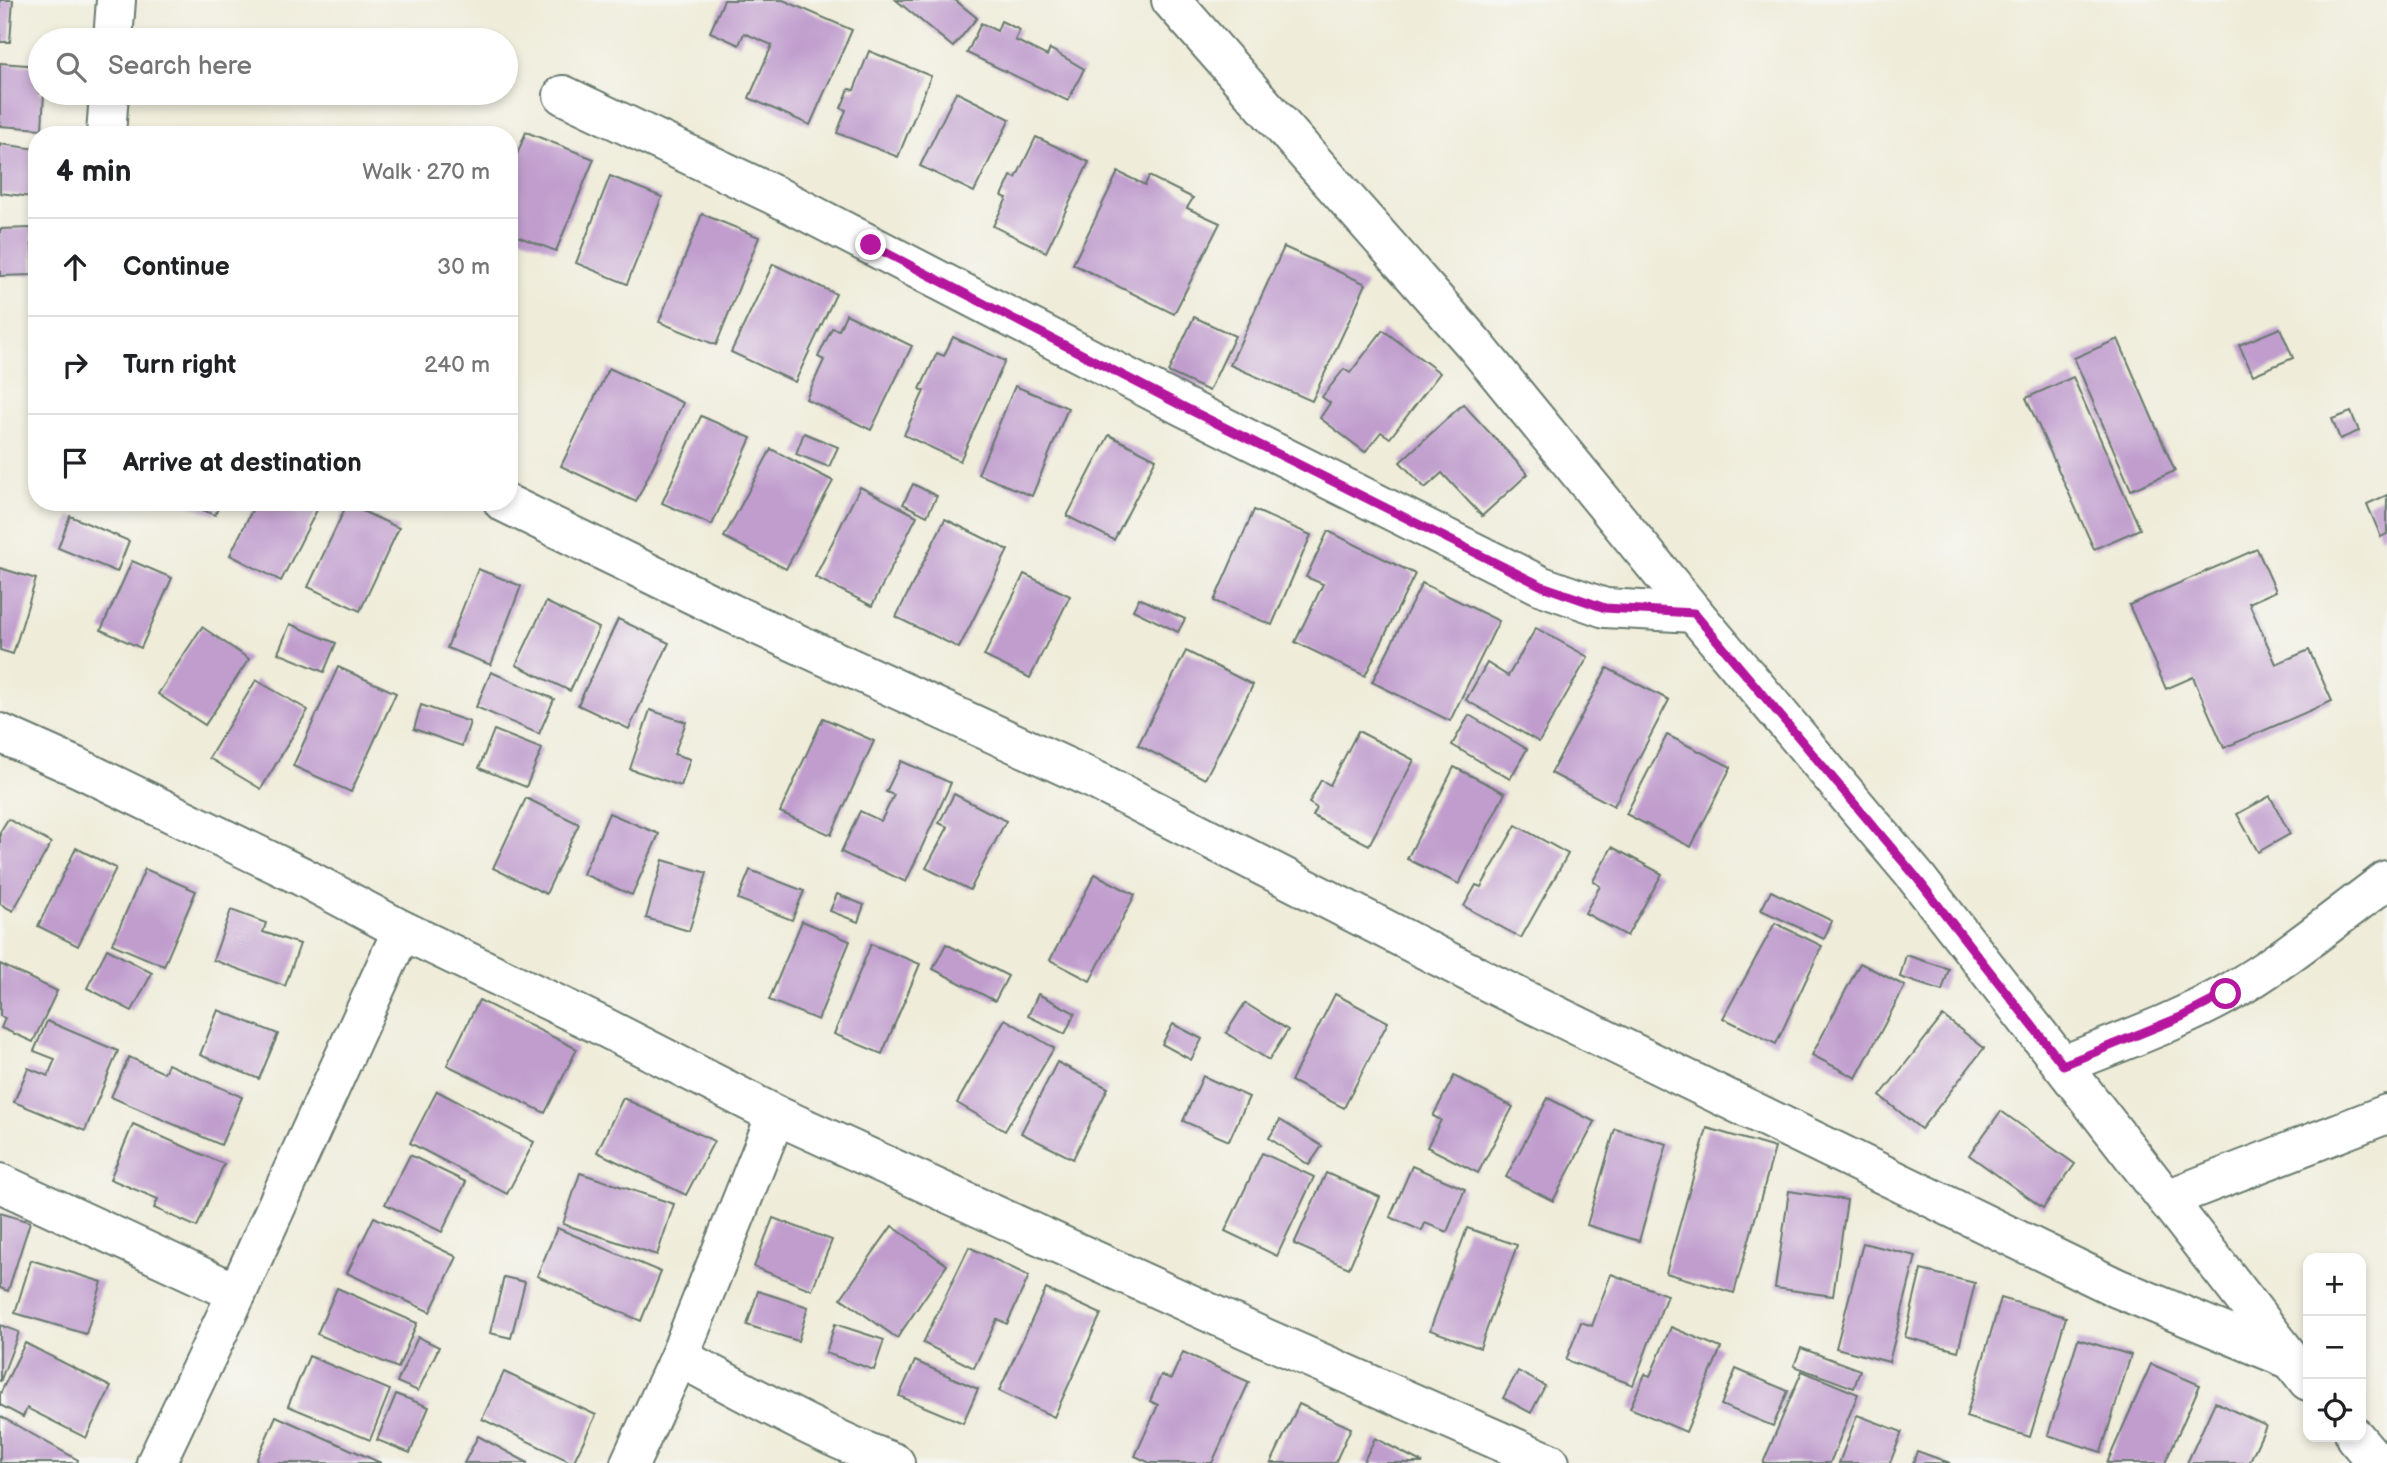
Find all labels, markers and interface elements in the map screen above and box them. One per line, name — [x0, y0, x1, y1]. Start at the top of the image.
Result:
search box — [28, 28, 518, 105]
icon: search — [52, 48, 90, 86]
text: Search here — [108, 51, 252, 82]
text: 4 min — [56, 154, 131, 190]
text: Walk · 270 m — [362, 158, 490, 186]
route end — [855, 229, 886, 260]
icon: ahead — [56, 248, 94, 286]
text: Continue — [123, 252, 230, 283]
text: 30 m — [437, 253, 490, 281]
icon: right — [56, 346, 94, 384]
text: Turn right — [123, 350, 236, 381]
text: 240 m — [424, 351, 490, 379]
icon: arrive — [56, 444, 94, 482]
text: Arrive at destination — [123, 448, 362, 479]
route start — [2210, 978, 2241, 1009]
map controls — [2303, 1253, 2366, 1442]
button: + — [2303, 1253, 2366, 1316]
button: − — [2303, 1316, 2366, 1379]
button: locate — [2303, 1379, 2366, 1442]

